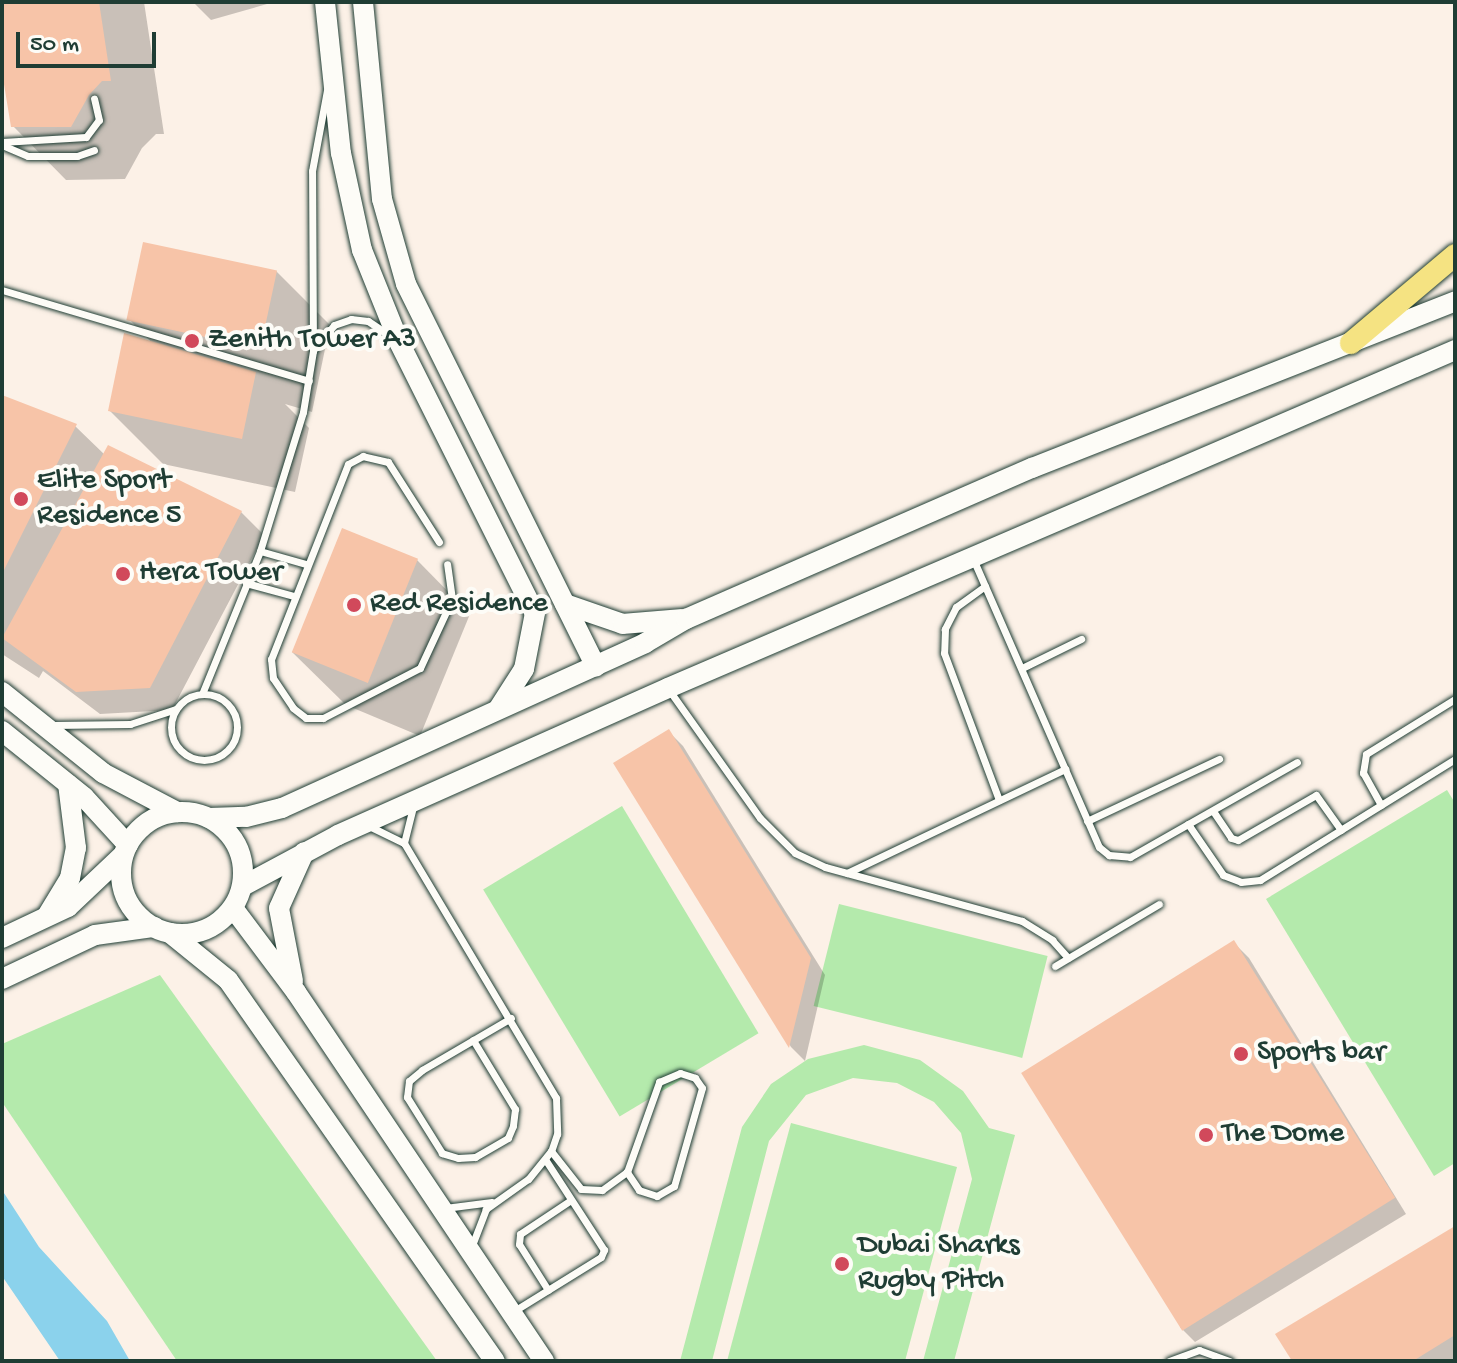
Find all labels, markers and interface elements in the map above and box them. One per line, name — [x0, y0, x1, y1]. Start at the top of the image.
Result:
scale bar — [20, 16, 160, 66]
text: 50 m — [30, 31, 79, 60]
place label: Zenith Tower A3 — [208, 323, 416, 359]
marker: Zenith Tower A3 — [183, 332, 201, 350]
place label: Elite Sport Residence 5 — [37, 464, 182, 534]
marker: Elite Sport Residence 5 — [12, 490, 30, 508]
place label: Hera Tower — [139, 556, 282, 592]
marker: Hera Tower — [114, 565, 132, 583]
place label: Red Residence — [370, 587, 548, 623]
marker: Red Residence — [345, 596, 363, 614]
place label: Sports bar — [1257, 1036, 1385, 1072]
marker: Sports bar — [1232, 1045, 1250, 1063]
place label: The Dome — [1222, 1117, 1344, 1153]
marker: The Dome — [1197, 1126, 1215, 1144]
place label: Dubai Sharks Rugby Pitch — [858, 1229, 1019, 1300]
marker: Dubai Sharks Rugby Pitch — [833, 1255, 851, 1273]

